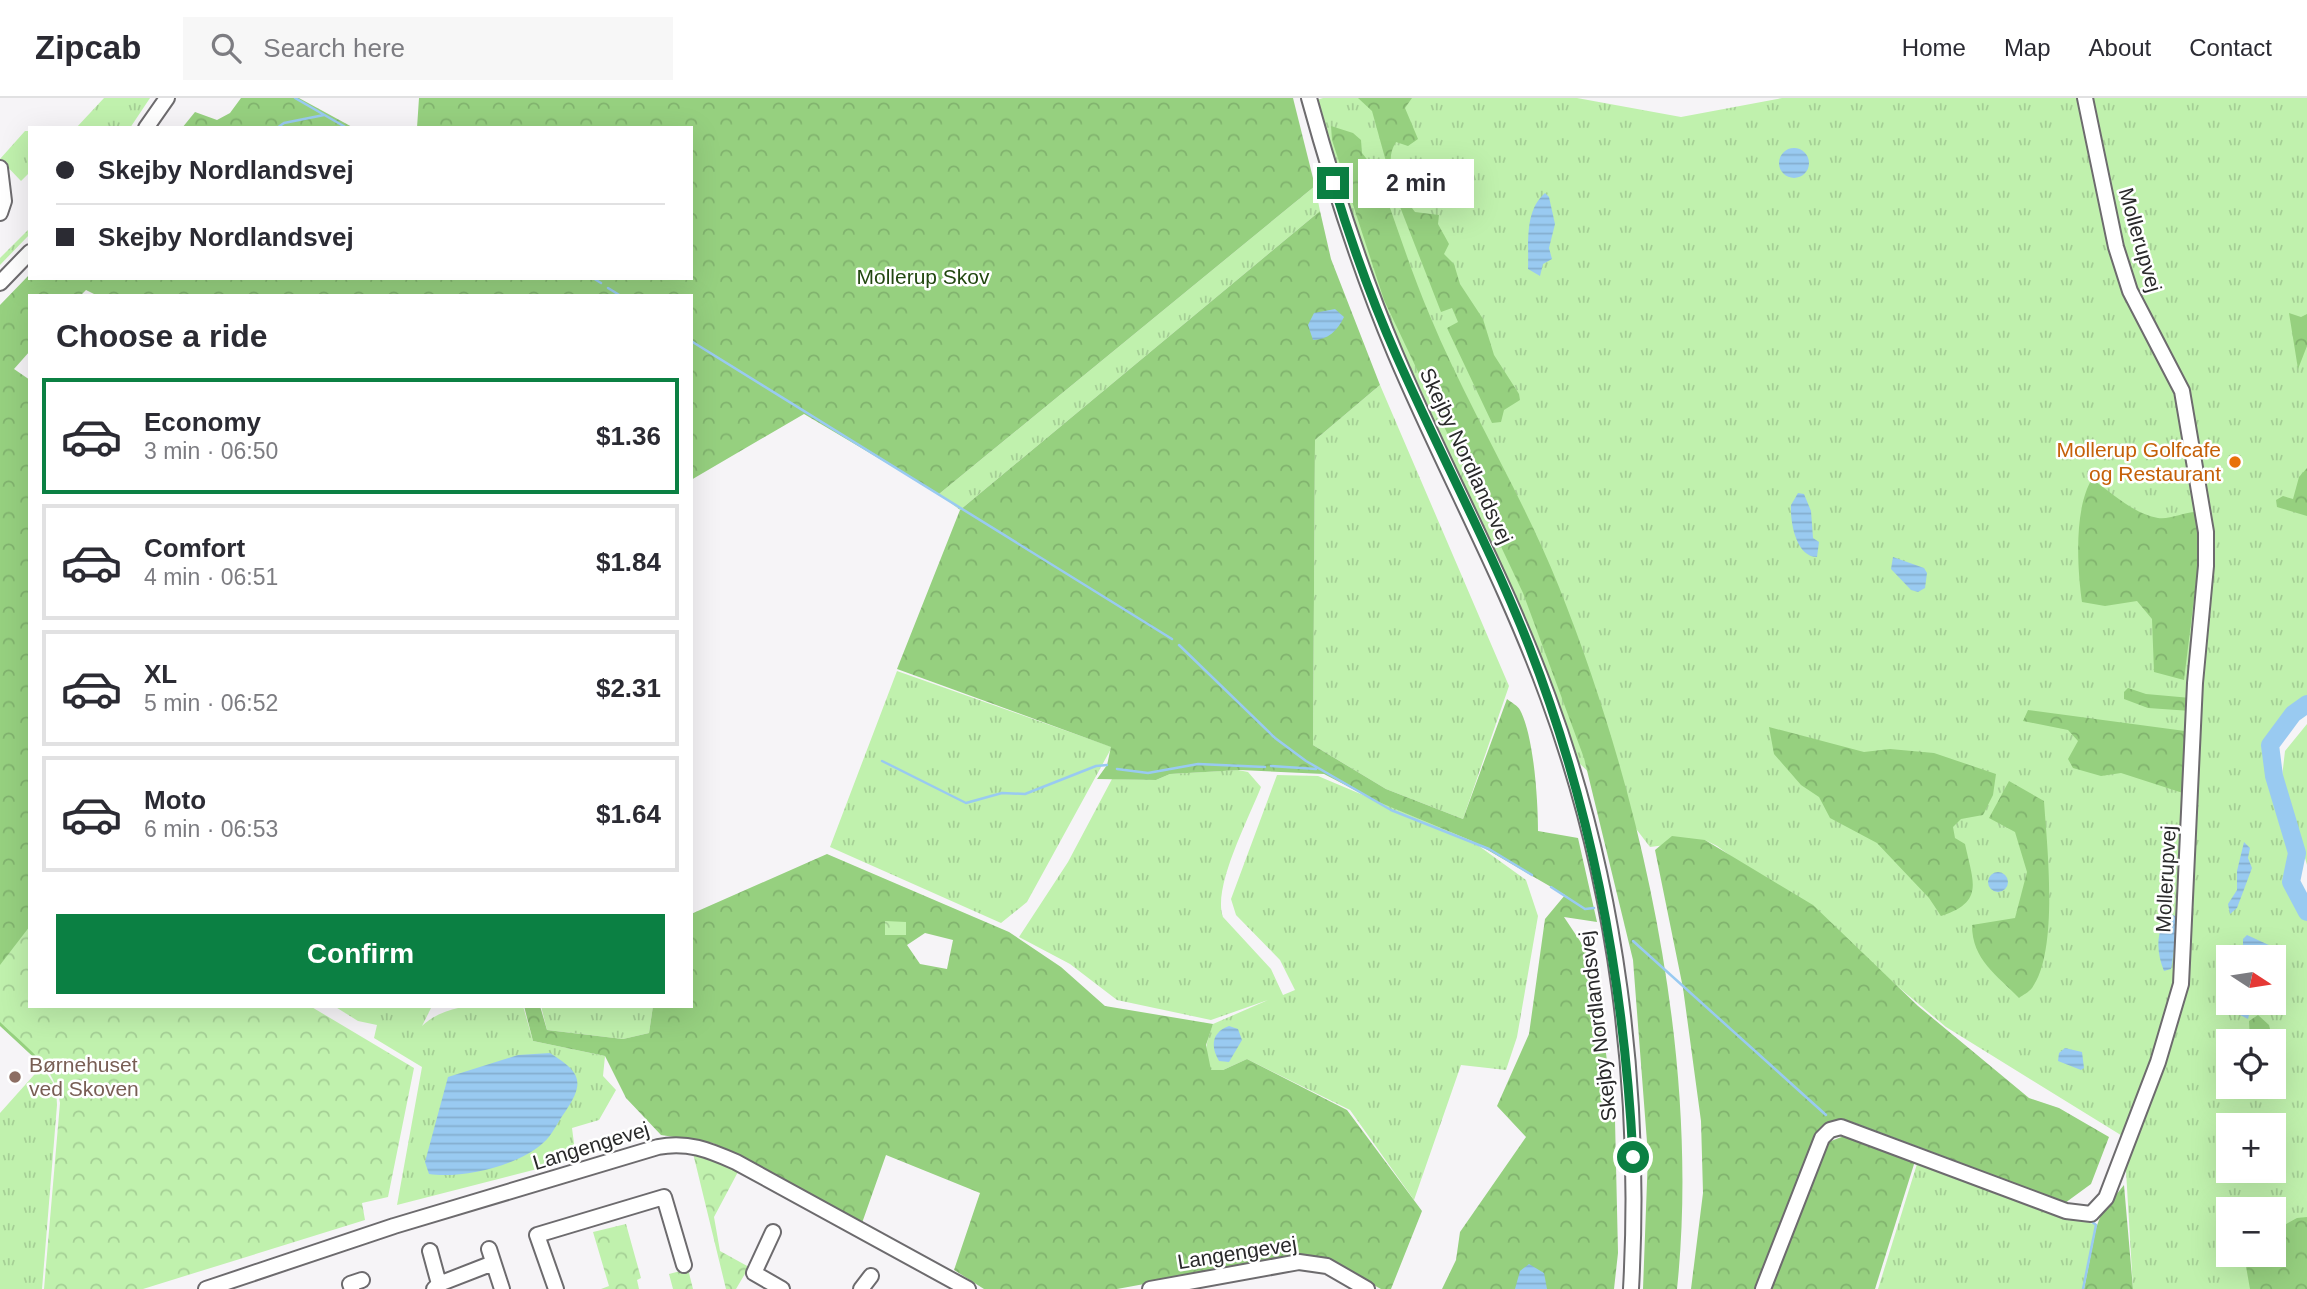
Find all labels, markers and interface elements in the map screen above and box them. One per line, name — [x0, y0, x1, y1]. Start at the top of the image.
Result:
search box — [183, 17, 673, 80]
text: Zipcab — [35, 29, 141, 66]
icon: search — [207, 29, 245, 67]
text: Search here — [263, 33, 405, 63]
text: Home — [1902, 34, 1966, 61]
text: Map — [2004, 34, 2051, 61]
text: About — [2089, 34, 2151, 61]
text: Contact — [2189, 34, 2272, 61]
text: Skejby Nordlandsvej — [98, 155, 354, 185]
callout: 2 min — [1358, 158, 1473, 208]
route end — [1317, 167, 1349, 199]
text: 2 min — [1386, 170, 1446, 196]
street label: Mollerupvej — [2115, 185, 2166, 295]
text: Skejby Nordlandsvej — [98, 222, 354, 252]
park label: Mollerup Skov — [856, 265, 990, 288]
text: Choose a ride — [56, 318, 268, 354]
street label: Skejby Nordlandsvej — [1416, 364, 1517, 547]
icon: car — [60, 405, 123, 468]
text: Economy — [144, 407, 261, 437]
text: $1.36 — [596, 421, 661, 451]
text: 3 min · 06:50 — [144, 438, 278, 464]
place label: Mollerup Golfcafe og Restaurant — [2056, 438, 2221, 485]
marker: Mollerup Golfcafe og Restaurant — [2227, 454, 2243, 470]
icon: car — [60, 531, 123, 594]
text: Comfort — [144, 533, 245, 563]
text: $1.84 — [596, 547, 661, 577]
text: 4 min · 06:51 — [144, 564, 278, 590]
icon: car — [60, 657, 123, 720]
text: XL — [144, 659, 177, 689]
text: $2.31 — [596, 673, 661, 703]
text: 5 min · 06:52 — [144, 690, 278, 716]
icon: car — [60, 783, 123, 846]
text: Moto — [144, 785, 206, 815]
text: $1.64 — [596, 799, 661, 829]
text: 6 min · 06:53 — [144, 816, 278, 842]
street label: Mollerupvej — [2151, 825, 2180, 933]
button: Confirm — [56, 914, 665, 994]
street label: Skejby Nordlandsvej — [1574, 930, 1621, 1122]
north arrow — [2216, 945, 2286, 1015]
map controls — [2216, 945, 2286, 1267]
button: locate — [2216, 1029, 2286, 1099]
place label: Børnehuset ved Skoven — [29, 1053, 139, 1100]
marker: Børnehuset ved Skoven — [7, 1069, 23, 1085]
button: + — [2216, 1113, 2286, 1183]
street label: Langengevej — [530, 1117, 652, 1174]
route start — [1617, 1141, 1649, 1173]
button: − — [2216, 1197, 2286, 1267]
street label: Langengevej — [1176, 1232, 1298, 1273]

